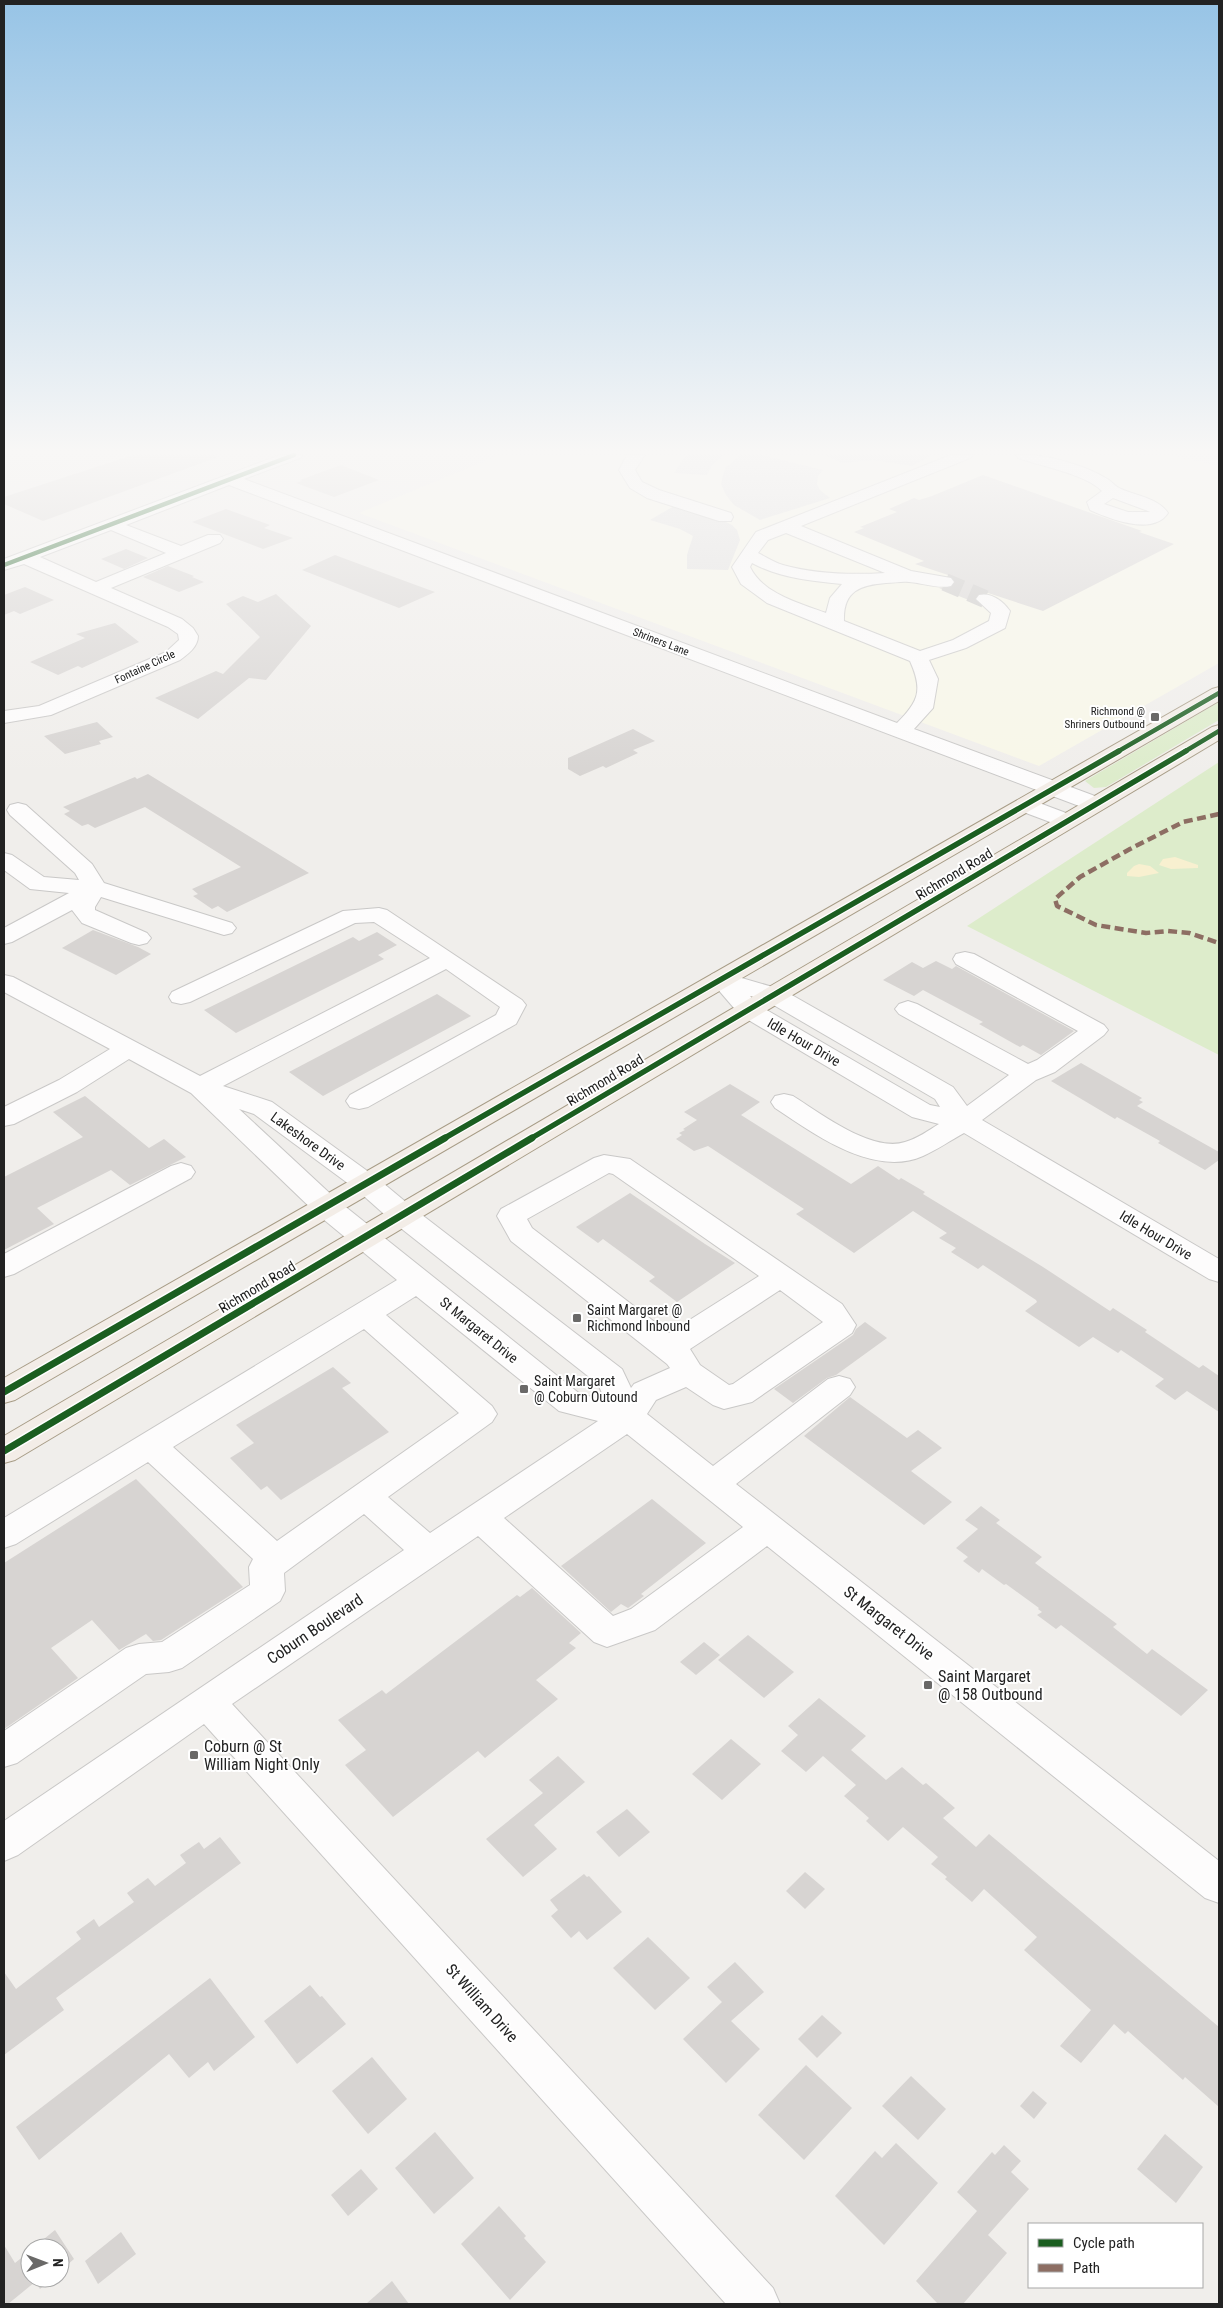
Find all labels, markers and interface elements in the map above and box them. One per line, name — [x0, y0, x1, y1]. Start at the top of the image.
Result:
street label: Shriners Lane — [631, 625, 691, 659]
street label: Fontaine Circle — [113, 647, 177, 687]
place label: Richmond @ Shriners Outbound — [1064, 705, 1145, 731]
marker: Richmond @ Shriners Outbound — [1149, 711, 1161, 723]
street label: Richmond Road — [913, 845, 995, 903]
street label: Idle Hour Drive — [765, 1015, 844, 1069]
street label: Richmond Road — [564, 1051, 646, 1109]
street label: Lakeshore Drive — [268, 1109, 349, 1174]
street label: Idle Hour Drive — [1117, 1207, 1195, 1263]
street label: Richmond Road — [216, 1258, 298, 1316]
street label: St Margaret Drive — [437, 1294, 522, 1367]
place label: Saint Margaret @ Richmond Inbound — [587, 1302, 690, 1334]
marker: Saint Margaret @ Richmond Inbound — [571, 1312, 583, 1324]
place label: Saint Margaret @ Coburn Outound — [534, 1373, 638, 1405]
marker: Saint Margaret @ Coburn Outound — [518, 1383, 530, 1395]
street label: St Margaret Drive — [840, 1582, 938, 1664]
street label: Coburn Boulevard — [263, 1590, 367, 1668]
place label: Saint Margaret @ 158 Outbound — [938, 1667, 1043, 1704]
marker: Saint Margaret @ 158 Outbound — [922, 1679, 934, 1691]
place label: Coburn @ St William Night Only — [204, 1737, 320, 1774]
marker: Coburn @ St William Night Only — [188, 1749, 200, 1761]
street label: St William Drive — [442, 1960, 522, 2046]
legend — [1028, 2223, 1203, 2288]
text: Cycle path — [1073, 2234, 1135, 2252]
north arrow — [20, 2238, 70, 2288]
text: N — [50, 2258, 66, 2267]
text: Path — [1073, 2259, 1100, 2277]

